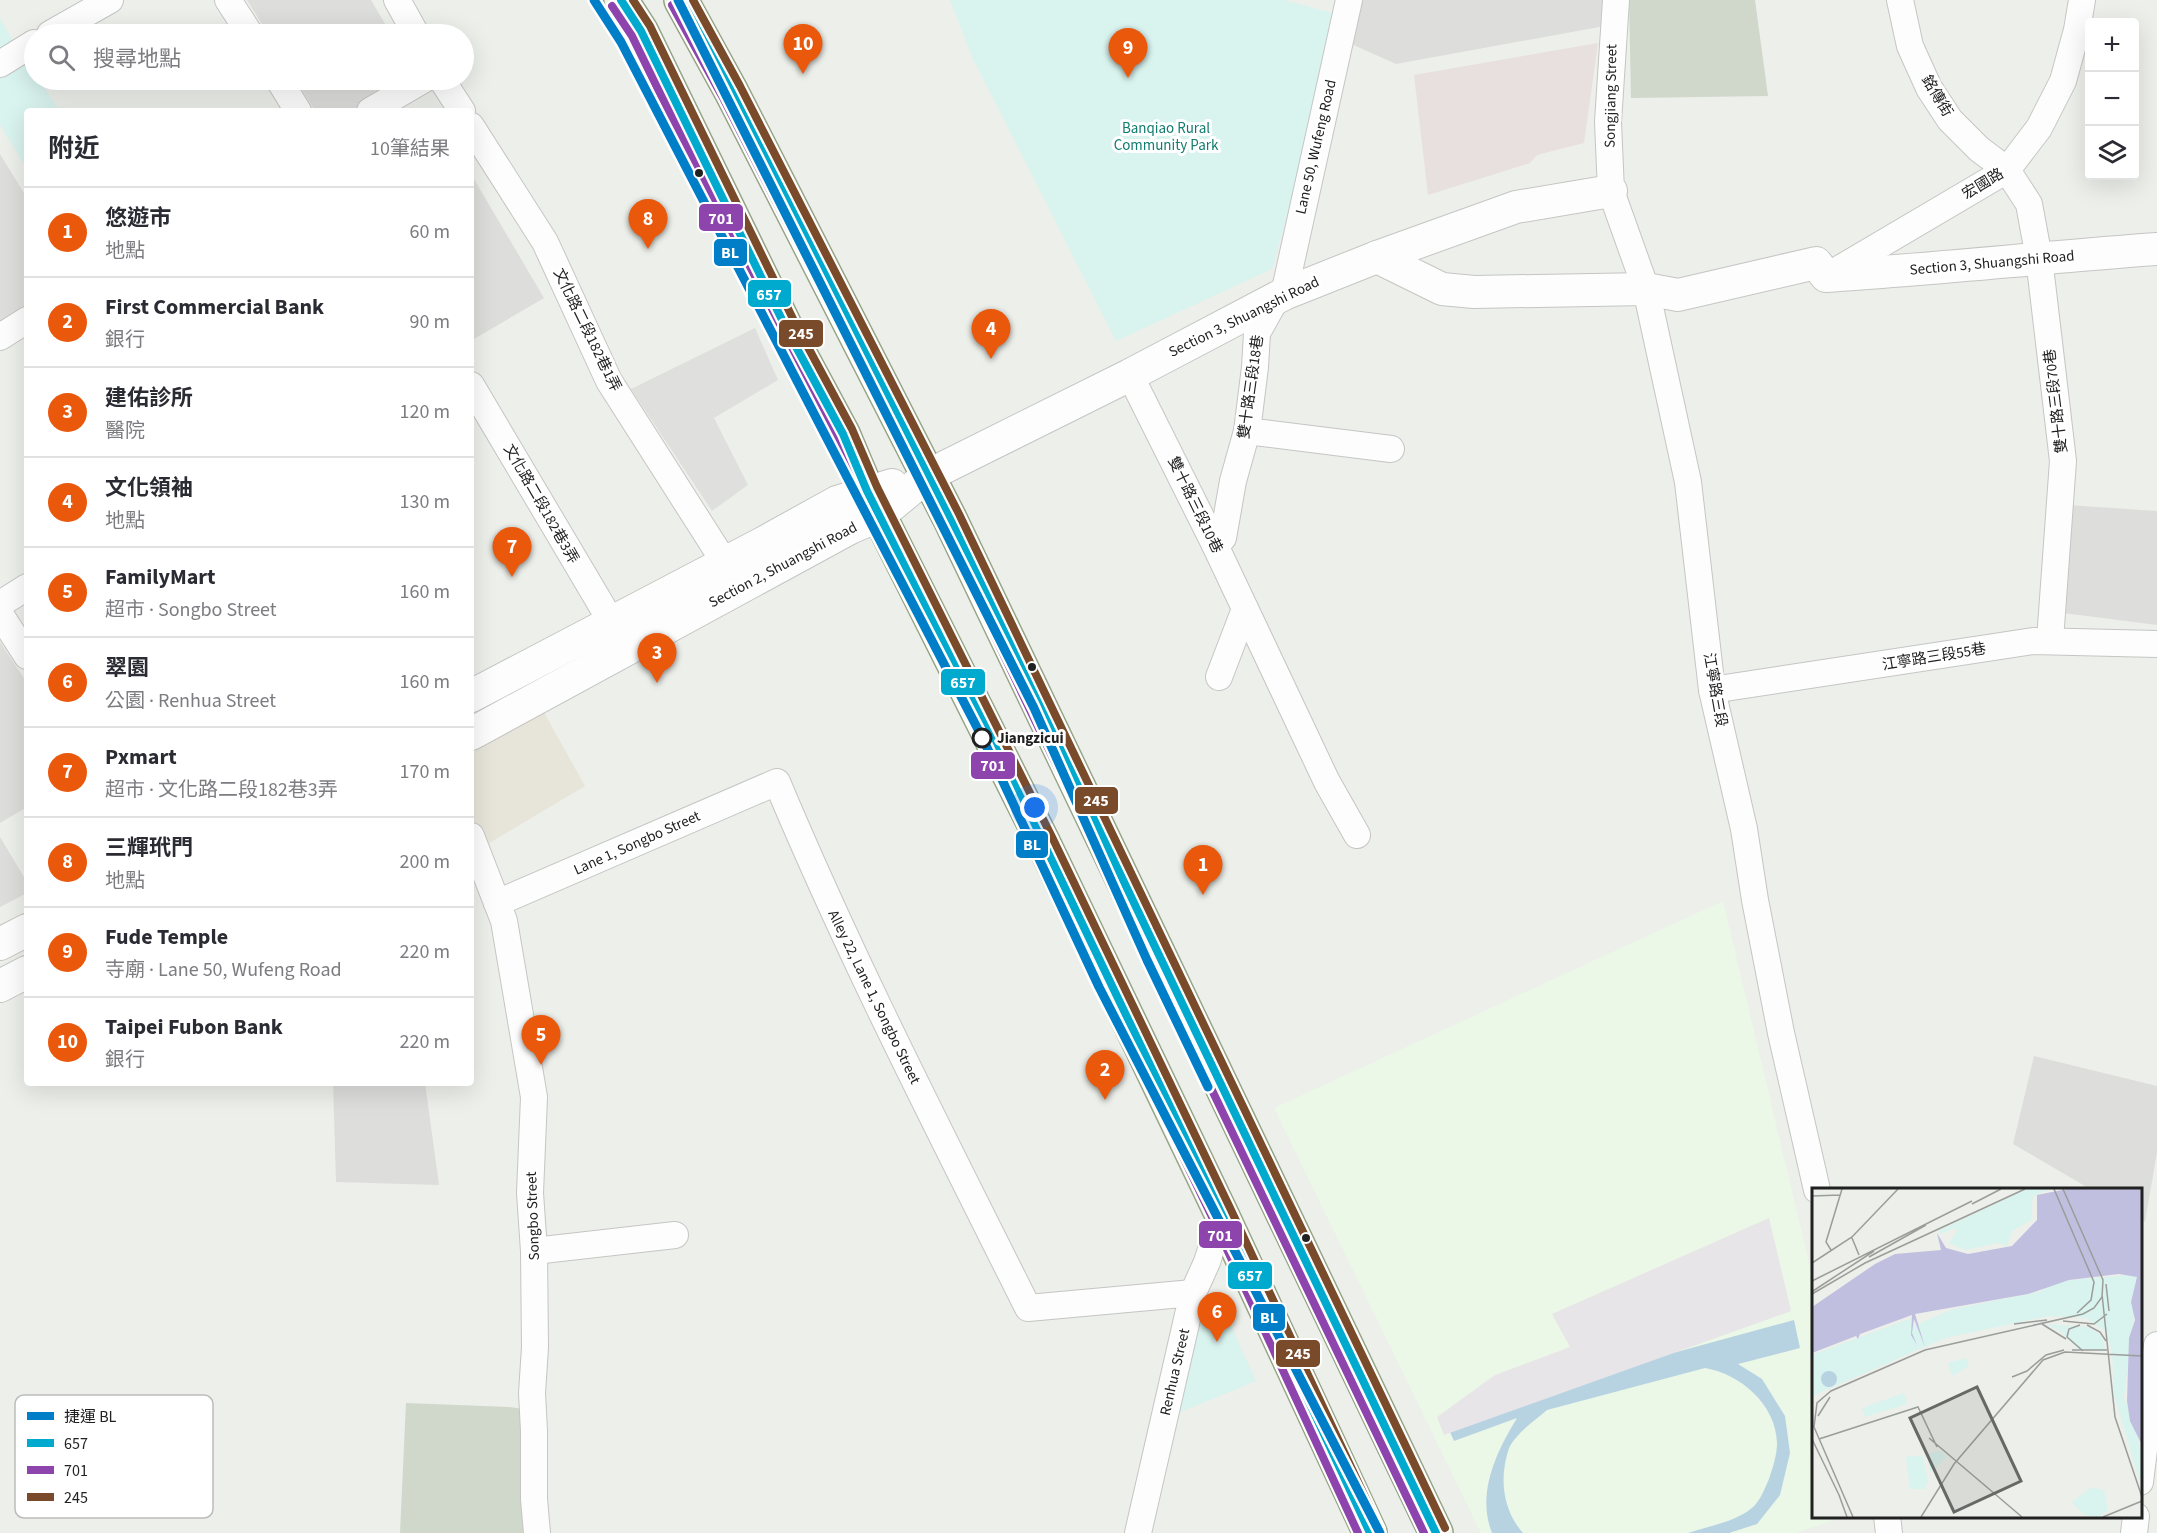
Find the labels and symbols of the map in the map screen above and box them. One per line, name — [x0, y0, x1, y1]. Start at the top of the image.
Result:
pin: 10 — [784, 25, 822, 74]
pin: 9 — [1108, 28, 1148, 78]
street label: Songjiang Street — [1600, 44, 1622, 148]
street label: 銘傳街 — [1916, 71, 1958, 121]
street label: Lane 50, Wufeng Road — [1290, 78, 1342, 216]
park label: Banqiao Rural Community Park — [1114, 118, 1219, 156]
street label: 宏國路 — [1958, 163, 2008, 205]
unlabelled marker — [693, 167, 705, 179]
pin: 8 — [628, 200, 668, 249]
line badge: 701 — [698, 203, 744, 232]
text: 701 — [708, 208, 734, 230]
line badge: BL — [713, 238, 748, 267]
text: BL — [721, 242, 739, 264]
street label: Section 3, Shuangshi Road — [1909, 245, 2075, 281]
street label: 文化路二段182巷1弄 — [548, 265, 626, 395]
street label: Section 3, Shuangshi Road — [1165, 271, 1323, 363]
line badge: 657 — [747, 279, 792, 308]
text: 657 — [756, 284, 782, 306]
pin: 4 — [972, 310, 1010, 359]
line badge: 245 — [778, 319, 824, 348]
text: 245 — [788, 323, 814, 345]
street label: 雙十路三段18巷 — [1233, 334, 1269, 440]
street label: 雙十路三段70巷 — [2039, 348, 2073, 454]
street label: 文化路二段182巷3弄 — [498, 440, 584, 568]
street label: 雙十路三段10巷 — [1163, 453, 1227, 557]
street label: Section 2, Shuangshi Road — [705, 517, 861, 613]
pin: 7 — [492, 528, 532, 577]
pin: 3 — [638, 634, 676, 683]
street label: 江寧路三段55巷 — [1881, 638, 1987, 676]
street label: 江寧路三段 — [1698, 651, 1732, 729]
unlabelled marker — [1026, 661, 1038, 673]
line badge: 657 — [940, 668, 986, 696]
text: 657 — [950, 672, 976, 694]
marker: Jiangzicui — [972, 728, 992, 748]
place label: Jiangzicui — [997, 728, 1064, 749]
line badge: 701 — [970, 751, 1016, 780]
text: 701 — [980, 755, 1006, 777]
line badge: 245 — [1074, 786, 1119, 815]
text: 245 — [1083, 790, 1109, 812]
your location — [1020, 793, 1049, 822]
street label: Lane 1, Songbo Street — [570, 806, 704, 880]
line badge: BL — [1015, 830, 1049, 859]
text: BL — [1023, 834, 1041, 856]
pin: 1 — [1184, 846, 1222, 895]
street label: Alley 22, Lane 1, Songbo Street — [823, 906, 925, 1088]
pin: 5 — [522, 1016, 560, 1065]
pin: 2 — [1086, 1050, 1124, 1100]
street label: Songbo Street — [521, 1171, 545, 1261]
inset map — [1812, 1188, 2142, 1518]
line badge: 701 — [1198, 1220, 1243, 1249]
text: 701 — [1207, 1225, 1233, 1247]
unlabelled marker — [1300, 1232, 1312, 1244]
line badge: 657 — [1227, 1261, 1273, 1290]
text: 657 — [1237, 1265, 1263, 1287]
pin: 6 — [1198, 1292, 1236, 1342]
line badge: BL — [1252, 1303, 1286, 1332]
text: BL — [1260, 1307, 1278, 1329]
street label: Renhua Street — [1155, 1327, 1195, 1417]
line badge: 245 — [1275, 1339, 1321, 1368]
text: 245 — [1285, 1343, 1311, 1365]
legend — [15, 1395, 213, 1518]
text: 捷運 BL — [64, 1406, 117, 1428]
text: 657 — [64, 1433, 88, 1455]
text: 701 — [64, 1460, 88, 1482]
text: 245 — [64, 1487, 88, 1509]

